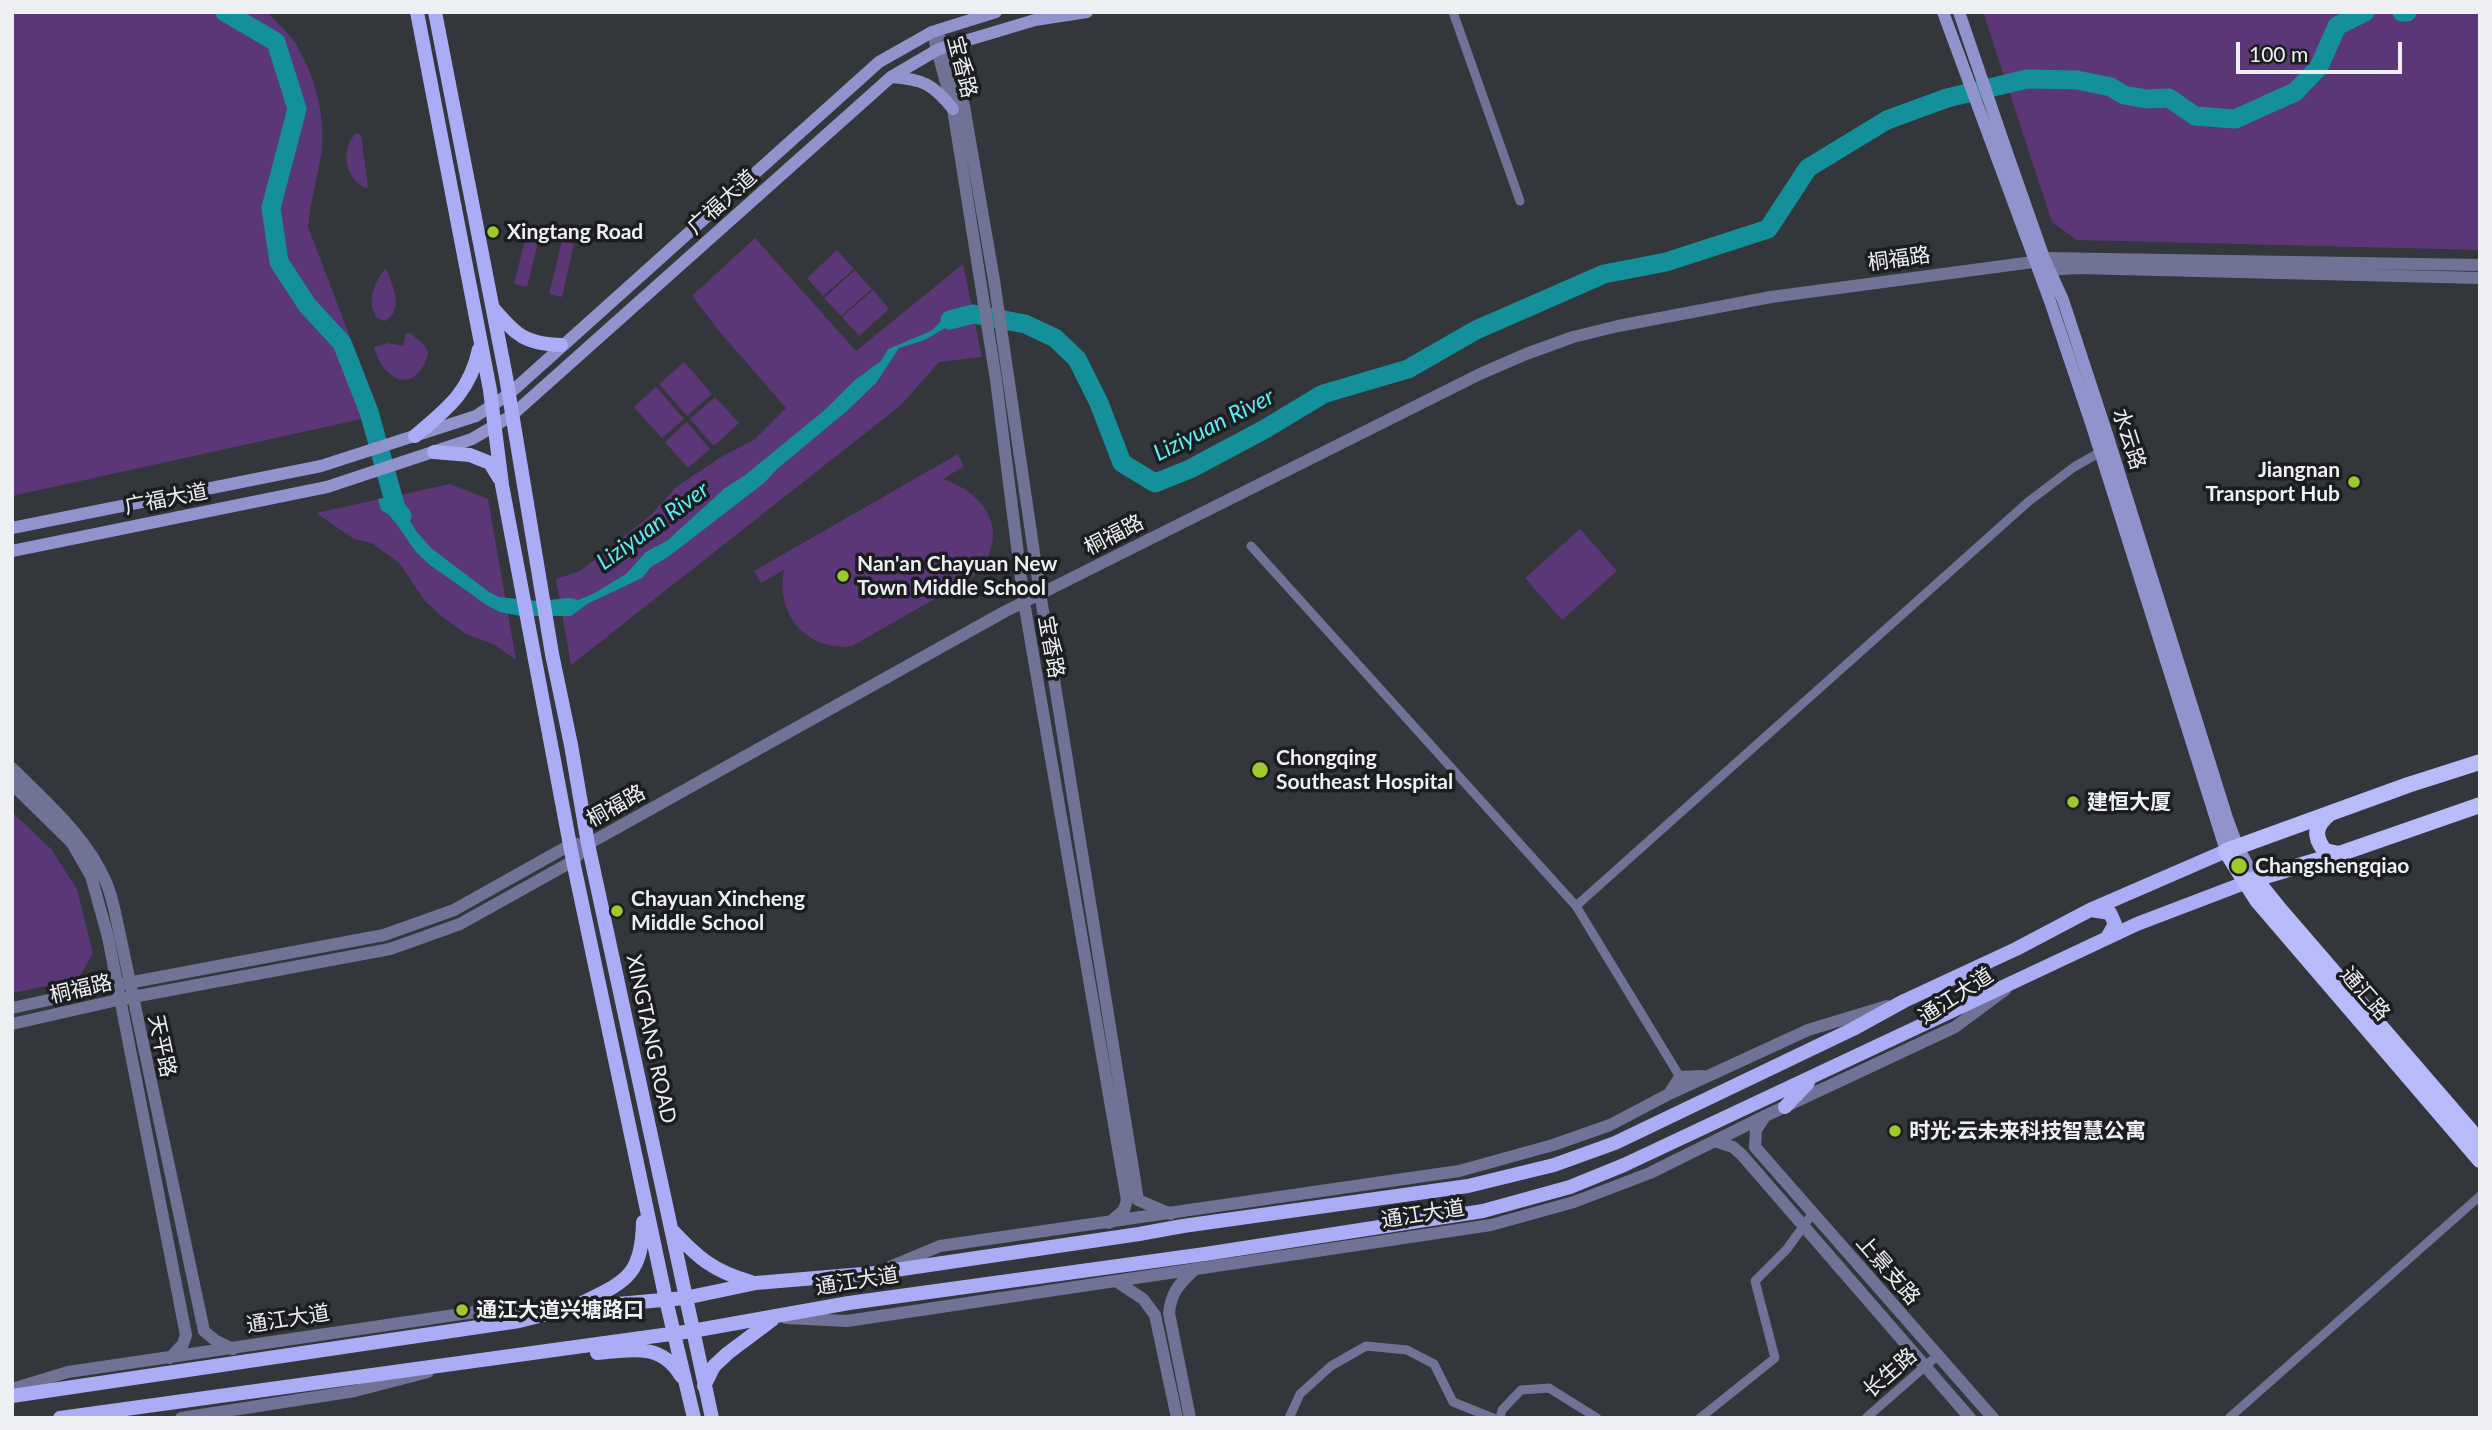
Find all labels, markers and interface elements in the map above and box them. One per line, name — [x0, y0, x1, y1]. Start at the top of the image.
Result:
scale bar — [2240, 28, 2406, 72]
street label: 宝香路 — [942, 33, 982, 101]
text: 100 m — [2249, 41, 2308, 66]
street label: 广福大道 — [682, 165, 762, 239]
place label: Xingtang Road — [507, 219, 643, 245]
marker: Xingtang Road — [485, 224, 501, 240]
street label: 桐福路 — [1866, 242, 1932, 276]
water label: Liziyuan River — [1149, 383, 1279, 467]
street label: 水云路 — [2107, 405, 2151, 473]
place label: Jiangnan Transport Hub — [2206, 457, 2340, 507]
marker: Jiangnan Transport Hub — [2346, 474, 2362, 490]
water label: Liziyuan River — [592, 476, 714, 576]
street label: 广福大道 — [122, 479, 210, 519]
street label: 桐福路 — [1080, 509, 1148, 561]
place label: Nan'an Chayuan New Town Middle School — [857, 551, 1057, 601]
marker: Nan'an Chayuan New Town Middle School — [835, 568, 851, 584]
street label: 宝香路 — [1033, 614, 1069, 680]
place label: Chongqing Southeast Hospital — [1276, 745, 1453, 795]
marker: Chongqing Southeast Hospital — [1250, 760, 1270, 780]
street label: 桐福路 — [582, 780, 650, 832]
place label: 建恒大厦 — [2087, 789, 2171, 815]
marker: 建恒大厦 — [2065, 794, 2081, 810]
place label: Changshengqiao — [2255, 853, 2409, 879]
marker: Changshengqiao — [2229, 856, 2249, 876]
place label: Chayuan Xincheng Middle School — [631, 886, 805, 936]
marker: Chayuan Xincheng Middle School — [609, 903, 625, 919]
street label: XINGTANG ROAD — [621, 952, 681, 1126]
street label: 通汇路 — [2335, 962, 2395, 1026]
street label: 通江大道 — [1914, 963, 1998, 1029]
street label: 桐福路 — [47, 970, 115, 1008]
street label: 天平路 — [143, 1013, 181, 1079]
place label: 时光·云未来科技智慧公寓 — [1909, 1118, 2146, 1144]
marker: 时光·云未来科技智慧公寓 — [1887, 1123, 1903, 1139]
street label: 通江大道 — [1380, 1195, 1466, 1233]
street label: 上景支路 — [1851, 1230, 1925, 1310]
street label: 通江大道 — [814, 1262, 900, 1300]
place label: 通江大道兴塘路口 — [476, 1297, 644, 1323]
street label: 通江大道 — [245, 1300, 331, 1338]
marker: 通江大道兴塘路口 — [454, 1302, 470, 1318]
street label: 长生路 — [1858, 1343, 1922, 1403]

